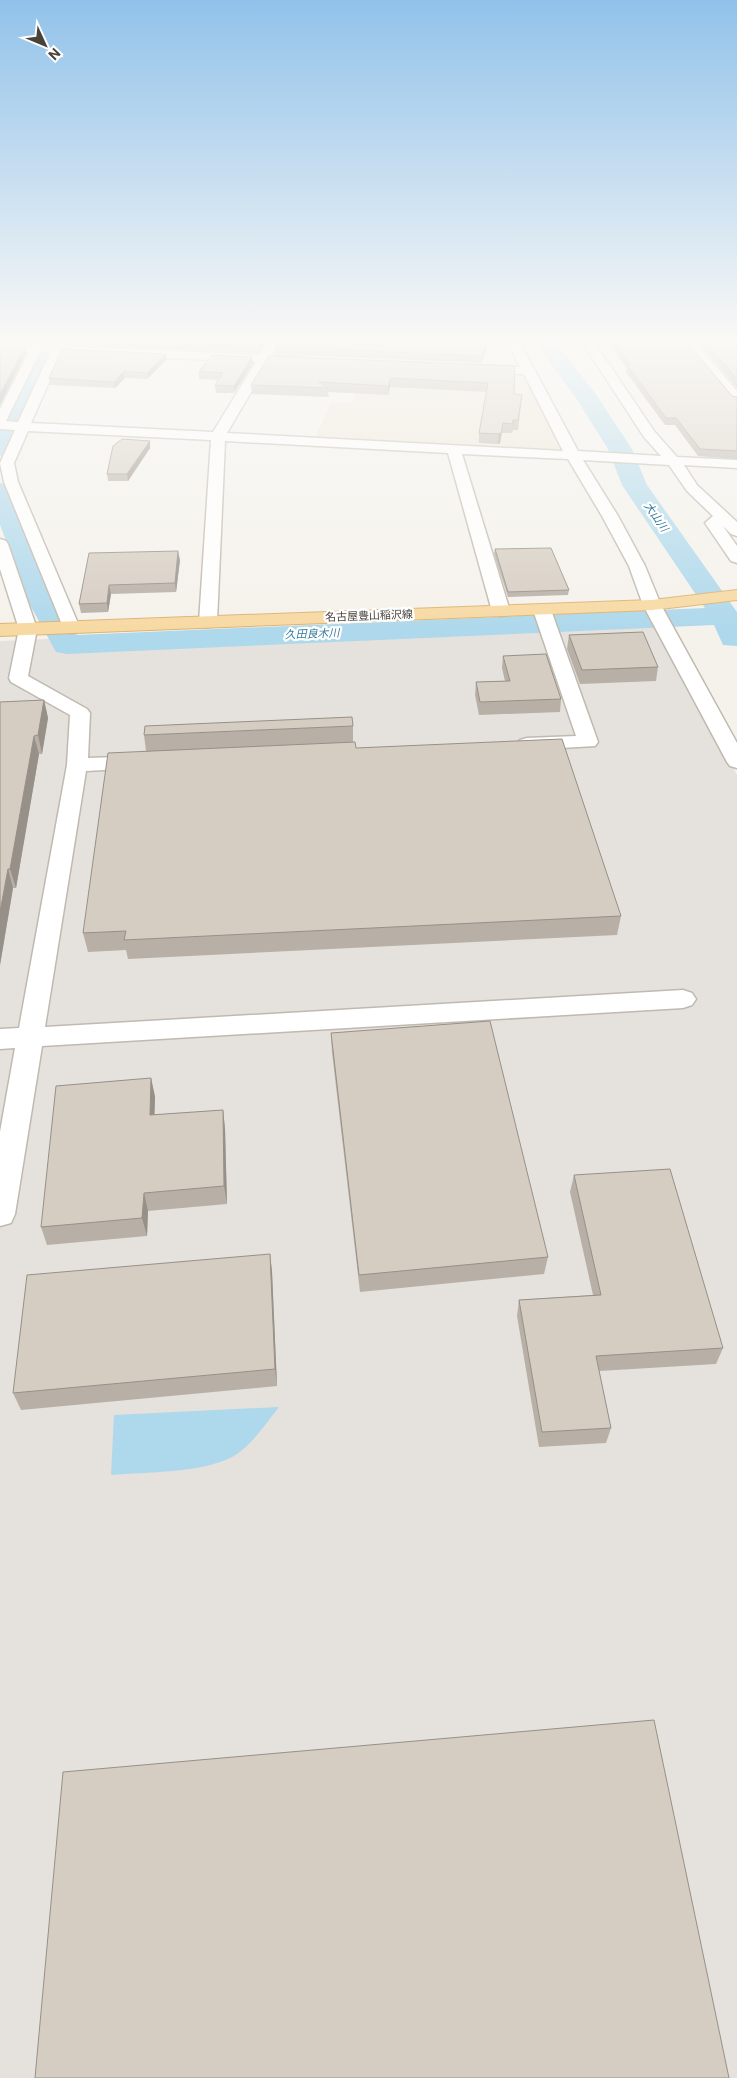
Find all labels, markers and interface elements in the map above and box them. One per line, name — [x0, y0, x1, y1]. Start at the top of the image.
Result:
north arrow — [20, 20, 70, 70]
text: N — [45, 45, 64, 63]
water label: 大山川 — [641, 500, 671, 535]
street label: 名古屋豊山稲沢線 — [325, 608, 413, 624]
water label: 久田良木川 — [284, 627, 341, 641]

